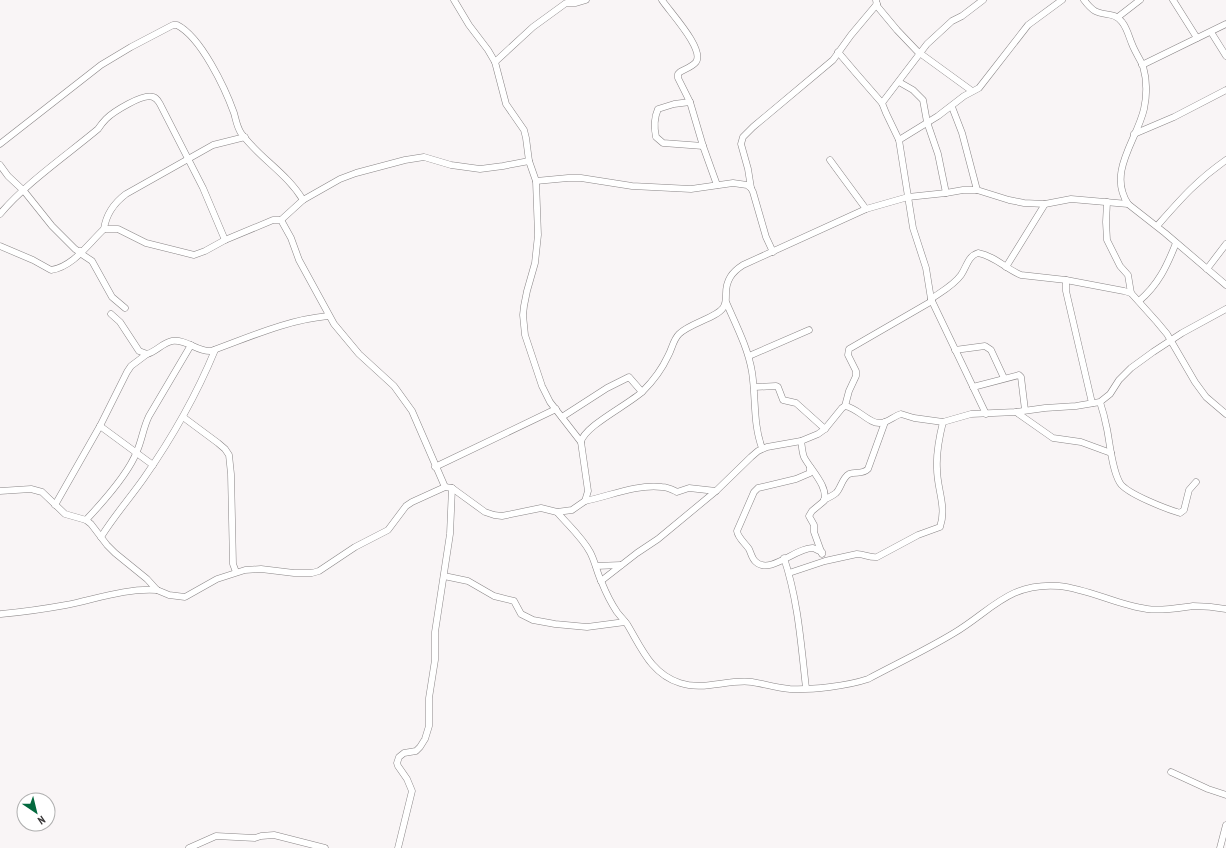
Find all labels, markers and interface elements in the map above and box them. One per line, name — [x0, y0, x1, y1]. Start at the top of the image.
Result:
north arrow — [16, 792, 56, 832]
text: N — [35, 813, 48, 828]

